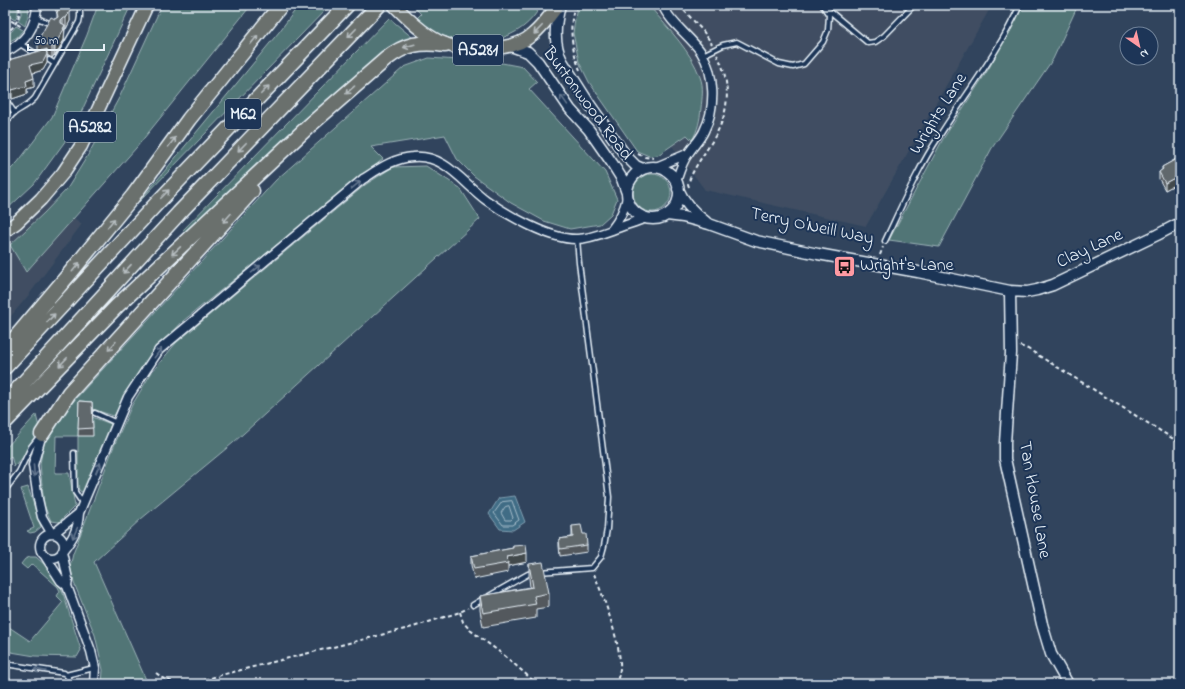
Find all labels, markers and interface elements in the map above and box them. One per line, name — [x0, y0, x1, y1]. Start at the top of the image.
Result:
one-way arrow — [533, 25, 543, 35]
scale bar — [28, 26, 104, 52]
north arrow — [1119, 26, 1159, 66]
one-way arrow — [347, 28, 357, 38]
text: 50 m — [34, 32, 58, 50]
one-way arrow — [249, 35, 258, 46]
road number: A5281 — [453, 35, 503, 65]
street label: Burtonwood Road — [535, 41, 638, 166]
one-way arrow — [403, 43, 416, 50]
text: N — [1136, 45, 1152, 62]
street label: Wrights Lane — [904, 67, 976, 160]
one-way arrow — [260, 86, 269, 96]
one-way arrow — [345, 86, 355, 95]
one-way arrow — [560, 95, 568, 106]
road number: M62 — [225, 99, 261, 129]
road number: A5282 — [64, 112, 116, 142]
one-way arrow — [168, 136, 176, 147]
one-way arrow — [238, 142, 247, 152]
one-way arrow — [350, 180, 361, 189]
one-way arrow — [160, 190, 169, 200]
street label: Terry O'Neill Way — [748, 201, 876, 253]
one-way arrow — [223, 213, 232, 224]
one-way arrow — [107, 218, 115, 229]
street label: Clay Lane — [1053, 222, 1128, 276]
one-way arrow — [171, 247, 181, 256]
bus stop icon: Wright's Lane — [831, 253, 857, 279]
place label: Wright's Lane — [860, 253, 955, 280]
one-way arrow — [71, 262, 80, 272]
one-way arrow — [123, 264, 132, 274]
one-way arrow — [251, 264, 261, 273]
one-way arrow — [46, 313, 55, 323]
one-way arrow — [107, 341, 117, 351]
one-way arrow — [153, 348, 162, 359]
one-way arrow — [58, 357, 68, 367]
street label: Tan House Lane — [1011, 439, 1057, 562]
one-way arrow — [95, 463, 102, 475]
one-way arrow — [31, 464, 38, 477]
one-way arrow — [71, 527, 78, 539]
one-way arrow — [34, 665, 47, 673]

